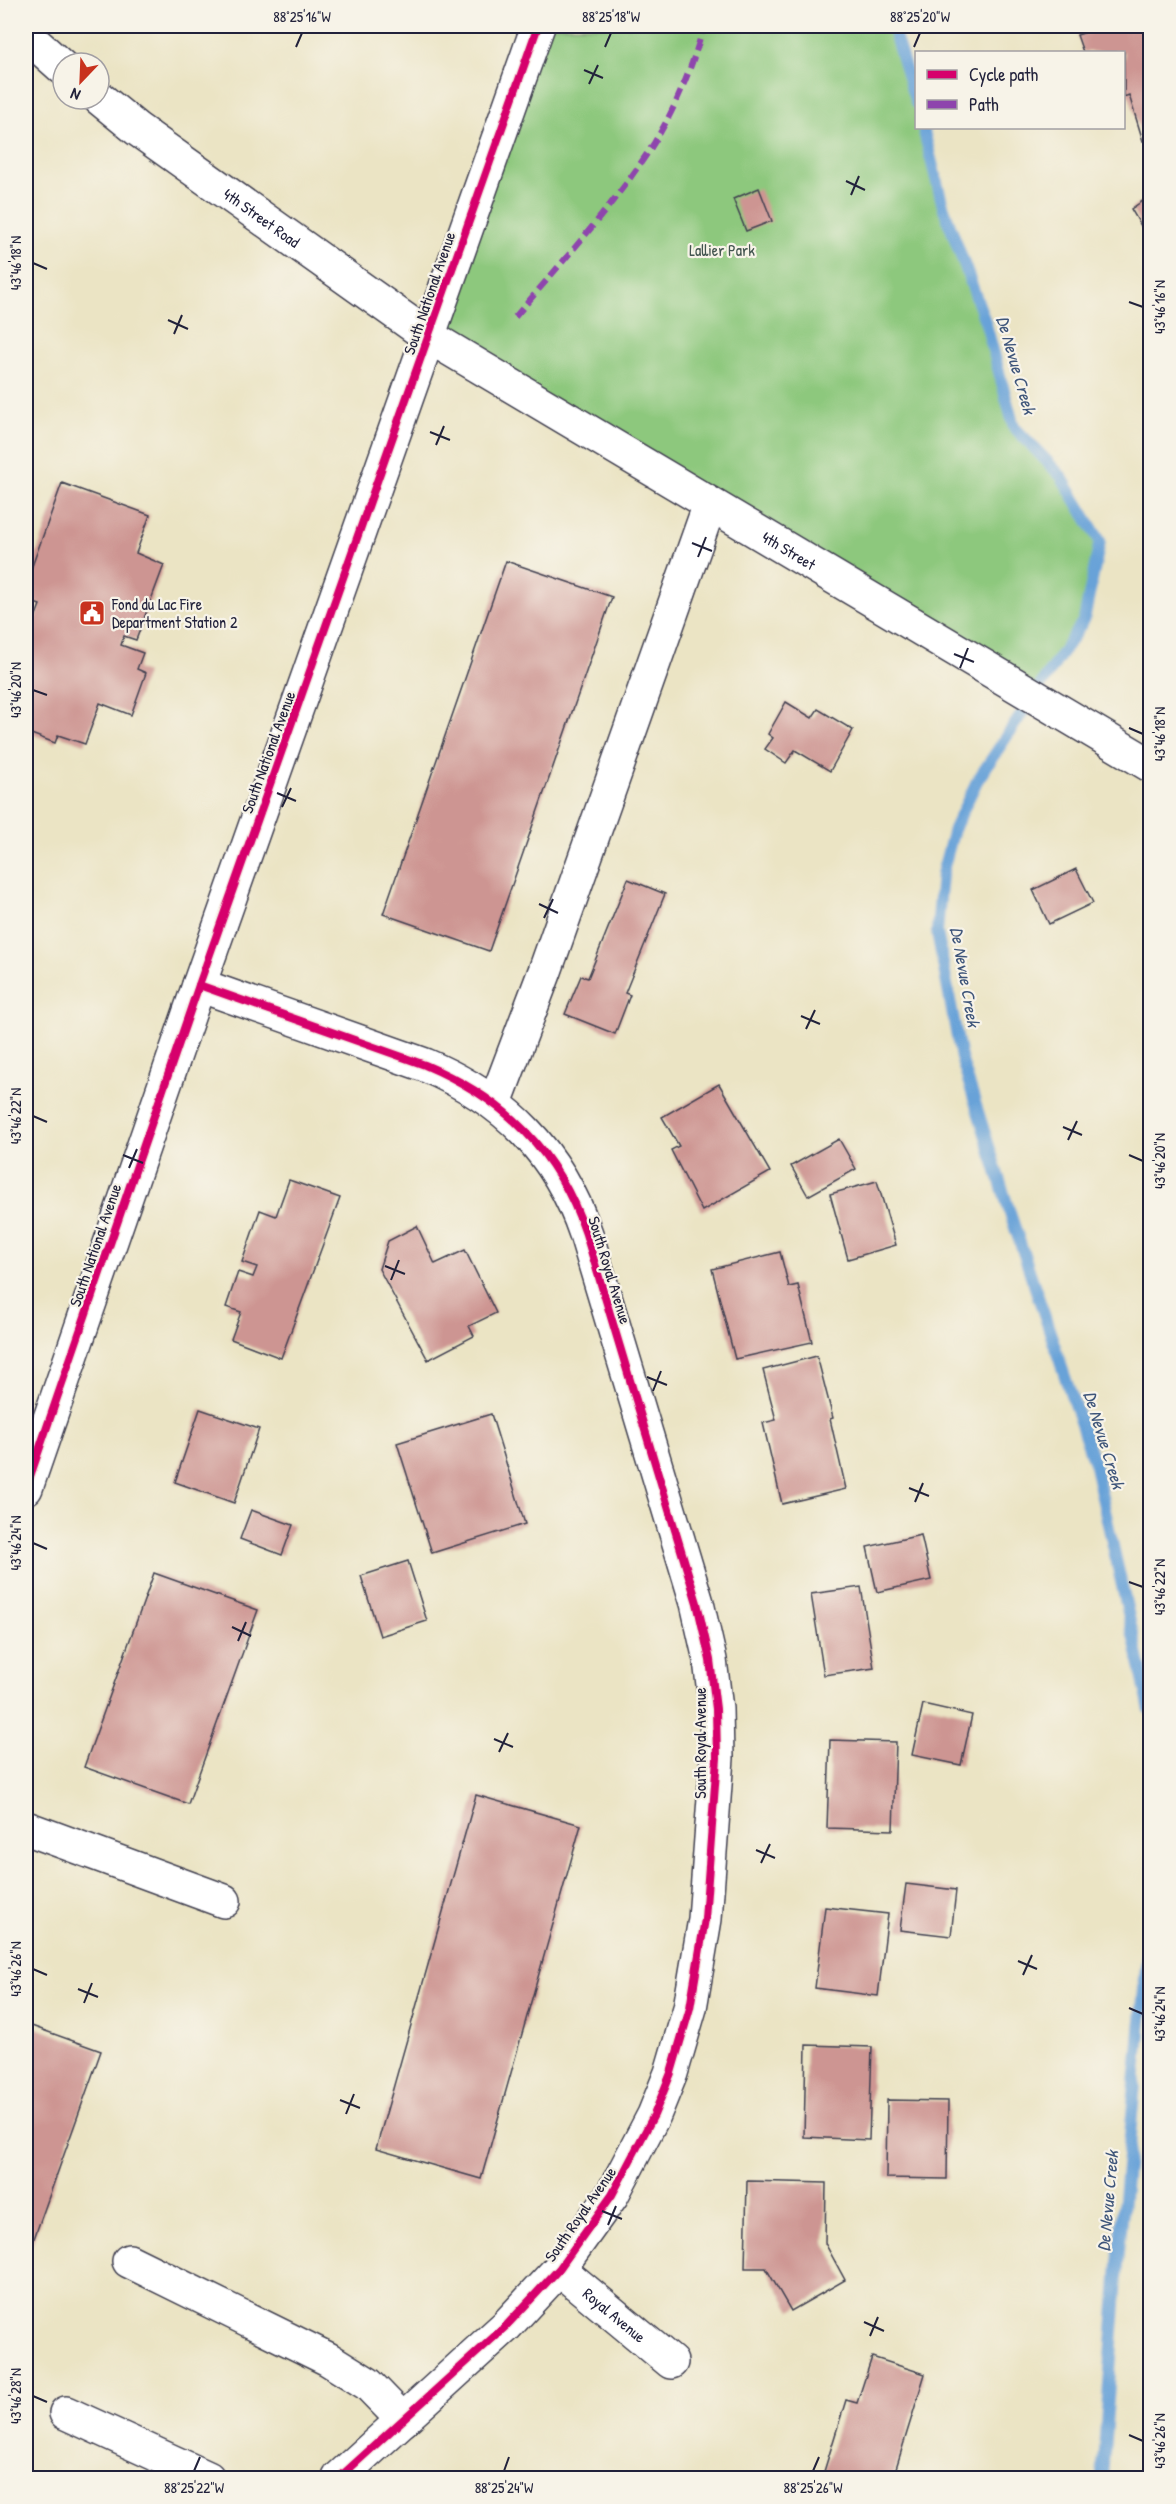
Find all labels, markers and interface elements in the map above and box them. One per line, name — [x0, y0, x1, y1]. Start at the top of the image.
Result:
text: 88°25'16"W — [273, 6, 332, 27]
text: 88°25'18"W — [582, 6, 641, 27]
text: 88°25'20"W — [890, 6, 951, 27]
north arrow — [51, 51, 111, 111]
legend — [915, 51, 1125, 129]
text: Cycle path — [969, 62, 1039, 87]
text: N — [66, 83, 83, 107]
text: Path — [969, 92, 999, 117]
street label: 4th Street Road — [219, 183, 304, 252]
street label: South National Avenue — [398, 228, 461, 357]
text: 43°46'18"N — [5, 236, 26, 290]
park label: Lallier Park — [689, 239, 755, 261]
text: 43°46'16"N — [1149, 280, 1170, 334]
water label: De Nevue Creek — [991, 313, 1043, 418]
street label: 4th Street — [758, 526, 820, 575]
place label: Fond du Lac Fire Department Station 2 — [111, 593, 238, 633]
public building icon: Fond du Lac Fire Department Station 2 — [77, 598, 107, 628]
text: 43°46'20"N — [5, 662, 26, 718]
street label: South National Avenue — [236, 687, 301, 816]
text: 43°46'18"N — [1149, 707, 1170, 761]
water label: De Nevue Creek — [944, 925, 987, 1030]
text: 43°46'22"N — [5, 1088, 26, 1144]
text: 43°46'20"N — [1149, 1133, 1170, 1189]
street label: South National Avenue — [64, 1180, 127, 1309]
street label: South Royal Avenue — [583, 1214, 637, 1327]
water label: De Nevue Creek — [1078, 1388, 1132, 1493]
text: 43°46'24"N — [5, 1515, 26, 1571]
text: 43°46'22"N — [1149, 1559, 1170, 1615]
street label: South Royal Avenue — [689, 1687, 711, 1799]
text: 43°46'26"N — [5, 1941, 26, 1997]
text: 43°46'24"N — [1149, 1986, 1170, 2042]
water label: De Nevue Creek — [1091, 2148, 1124, 2252]
street label: South Royal Avenue — [539, 2162, 621, 2266]
street label: Royal Avenue — [578, 2282, 651, 2348]
text: 43°46'28"N — [5, 2368, 26, 2424]
text: 43°46'26"N — [1149, 2413, 1170, 2469]
text: 88°25'22"W — [164, 2477, 225, 2498]
text: 88°25'24"W — [475, 2477, 534, 2498]
text: 88°25'26"W — [783, 2477, 843, 2498]

